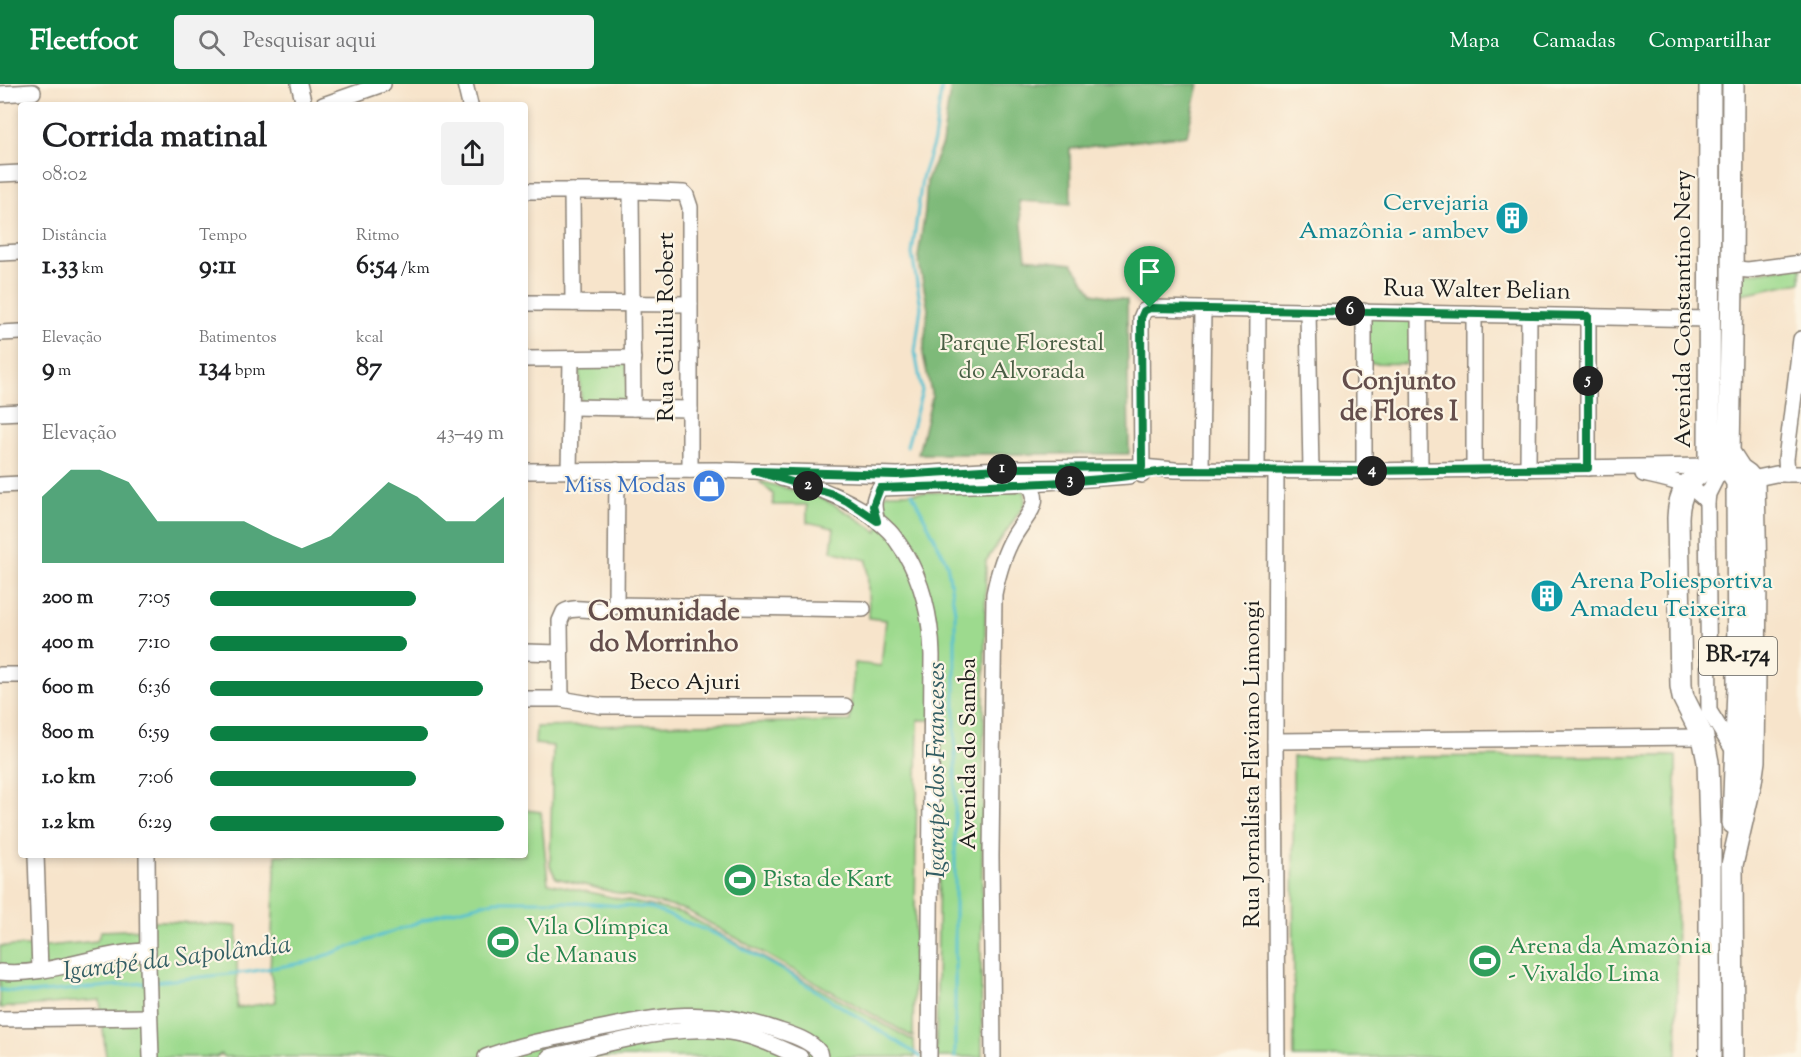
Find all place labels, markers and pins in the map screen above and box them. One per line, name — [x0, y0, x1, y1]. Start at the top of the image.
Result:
place label: Cervejaria Amazônia - ambev — [1299, 187, 1489, 249]
building icon: Cervejaria Amazônia - ambev — [1494, 200, 1530, 236]
pin — [1124, 246, 1175, 308]
pin: 6 — [1335, 296, 1365, 326]
pin: 5 — [1573, 366, 1603, 396]
pin: 1 — [987, 454, 1017, 484]
pin: 4 — [1357, 456, 1387, 486]
pin: 3 — [1055, 466, 1085, 496]
shop icon: Miss Modas — [691, 468, 727, 504]
place label: Miss Modas — [564, 469, 686, 503]
pin: 2 — [793, 471, 823, 501]
place label: Arena Poliesportiva Amadeu Teixeira — [1570, 565, 1773, 627]
building icon: Arena Poliesportiva Amadeu Teixeira — [1529, 578, 1565, 614]
sports icon: Pista de Kart — [722, 862, 758, 898]
place label: Pista de Kart — [763, 863, 892, 897]
place label: Vila Olímpica de Manaus — [526, 911, 669, 973]
sports icon: Vila Olímpica de Manaus — [485, 924, 521, 960]
place label: Arena da Amazônia - Vivaldo Lima — [1508, 930, 1712, 992]
sports icon: Arena da Amazônia - Vivaldo Lima — [1467, 943, 1503, 979]

